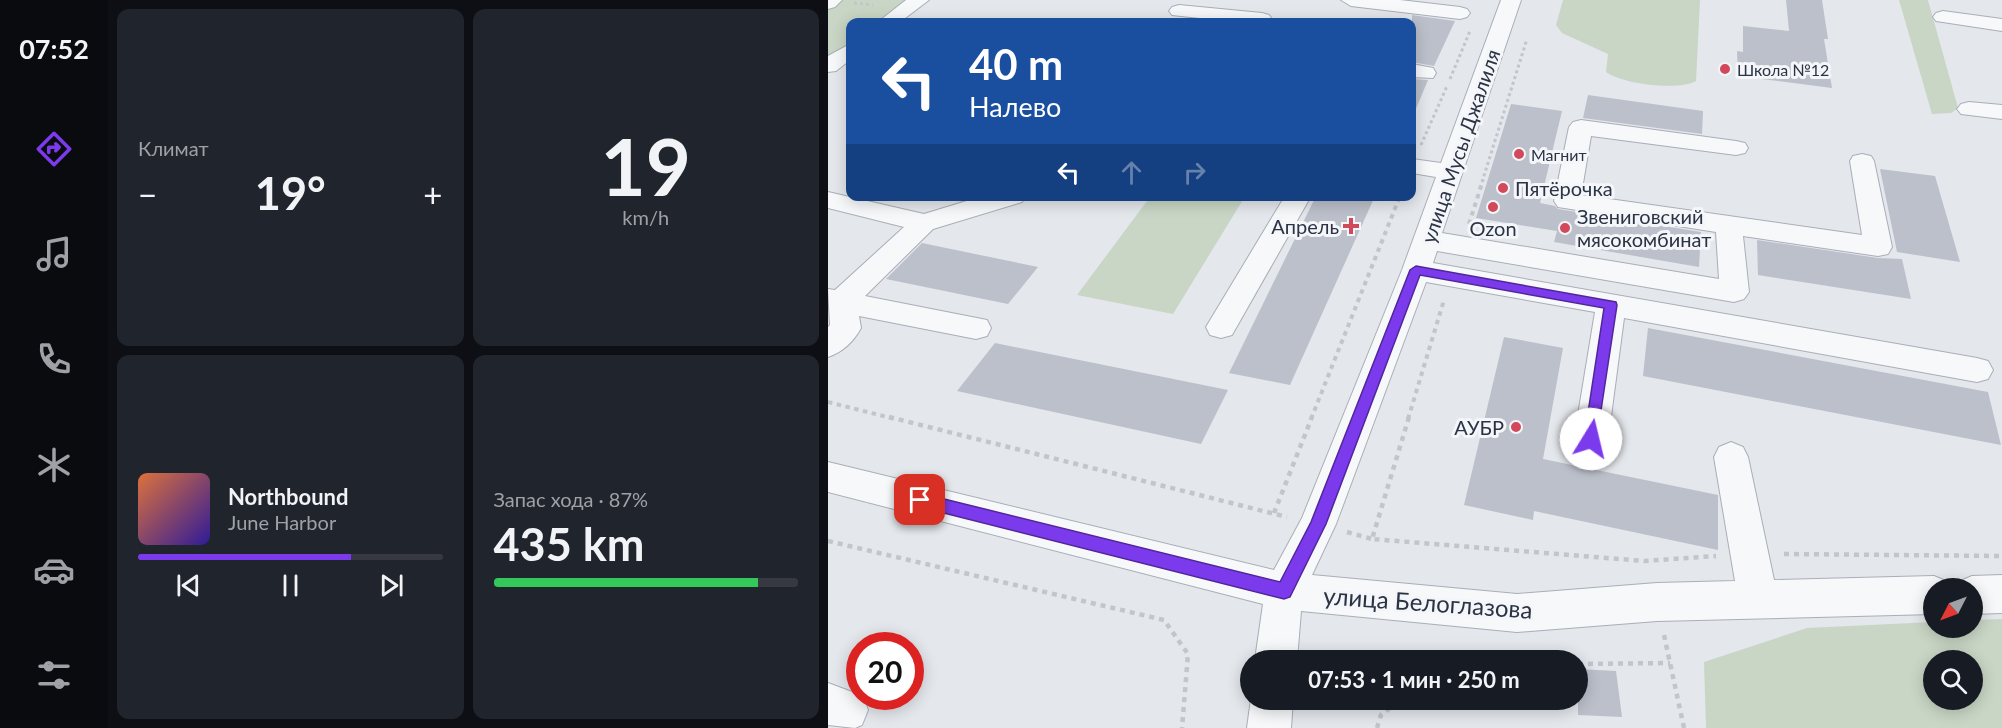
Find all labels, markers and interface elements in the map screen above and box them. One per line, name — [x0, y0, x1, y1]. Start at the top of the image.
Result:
text: 07:52 — [19, 32, 89, 65]
text: 40 m — [969, 39, 1063, 89]
icon: left — [870, 42, 948, 120]
street label: улица Мусы Джалиля — [1416, 46, 1504, 246]
place label: Школа №12 — [1737, 60, 1829, 79]
marker: Школа №12 — [1718, 62, 1732, 76]
text: Налево — [969, 90, 1061, 123]
text: 19 — [601, 119, 691, 213]
icon: directions — [33, 128, 75, 170]
text: Климат — [138, 136, 209, 160]
place label: Магнит — [1531, 145, 1587, 164]
marker: Магнит — [1512, 147, 1526, 161]
icon: left — [1052, 156, 1085, 189]
icon: ahead — [1115, 156, 1148, 189]
icon: right — [1178, 156, 1211, 189]
text: 19° — [255, 166, 326, 220]
text: − — [138, 174, 157, 214]
text: + — [423, 174, 443, 214]
place label: Пятёрочка — [1515, 176, 1613, 200]
marker: Пятёрочка — [1496, 181, 1510, 195]
marker: Ozon — [1486, 200, 1500, 214]
place label: Звениговский мясокомбинат — [1577, 204, 1711, 251]
text: km/h — [622, 205, 669, 229]
place label: Апрель — [1271, 214, 1339, 238]
place label: Ozon — [1469, 216, 1517, 240]
marker: Апрель — [1344, 219, 1358, 233]
marker: Звениговский мясокомбинат — [1558, 221, 1572, 235]
icon: music — [33, 233, 75, 275]
icon: phone — [33, 338, 75, 380]
position arrow — [1559, 407, 1623, 471]
place label: АУБР — [1454, 415, 1504, 439]
marker: АУБР — [1509, 420, 1523, 434]
icon: climate — [33, 444, 75, 486]
pin — [894, 474, 945, 525]
text: Northbound — [228, 483, 348, 510]
icon: arrive — [903, 483, 936, 516]
text: Запас хода · 87% — [494, 487, 648, 511]
text: June Harbor — [228, 510, 336, 534]
text: 435 km — [494, 517, 644, 571]
icon: car — [33, 549, 75, 591]
icon: previous — [172, 569, 205, 602]
icon: pause — [274, 569, 307, 602]
icon: next — [375, 569, 408, 602]
north arrow — [1923, 578, 1983, 638]
map controls — [1923, 578, 1983, 710]
street label: улица Белоглазова — [1322, 580, 1534, 624]
speed limit sign: 20 — [846, 632, 924, 710]
button: search — [1923, 650, 1983, 710]
icon: filters — [33, 654, 75, 696]
text: 07:53 · 1 мин · 250 m — [1308, 666, 1520, 693]

